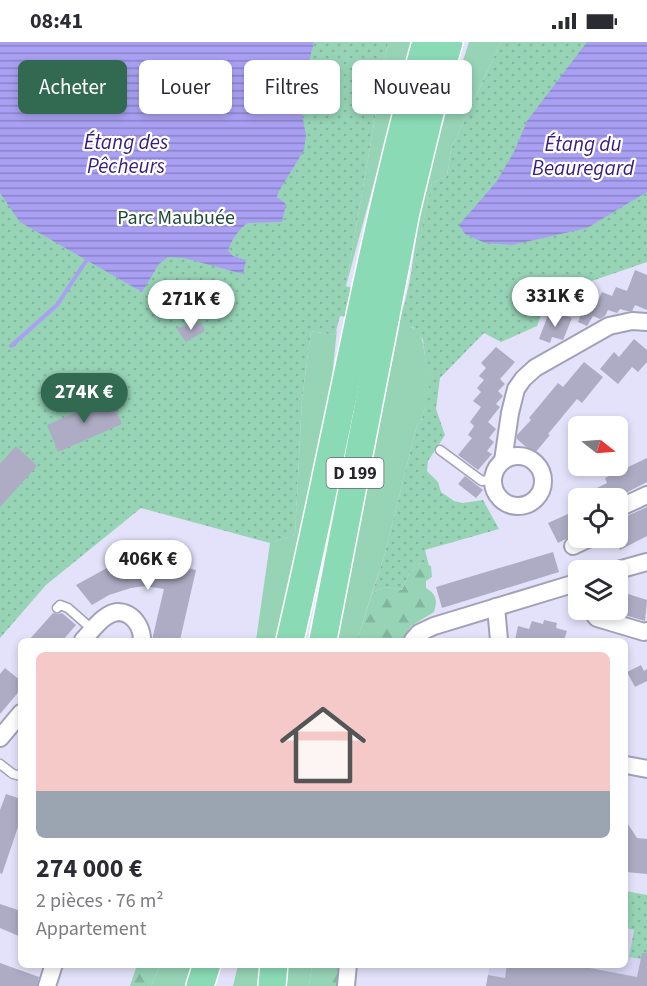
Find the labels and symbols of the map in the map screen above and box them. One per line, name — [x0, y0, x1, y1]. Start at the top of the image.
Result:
water label: Étang des Pêcheurs — [84, 127, 168, 181]
water label: Étang du Beauregard — [532, 129, 635, 183]
park label: Parc Maubuée — [117, 204, 235, 232]
pin: 331K € — [506, 277, 604, 328]
pin: 271K € — [142, 280, 240, 331]
pin: 274K € — [35, 373, 133, 424]
north arrow — [568, 416, 628, 476]
road number: D 199 — [326, 458, 384, 488]
pin: 406K € — [99, 540, 197, 591]

